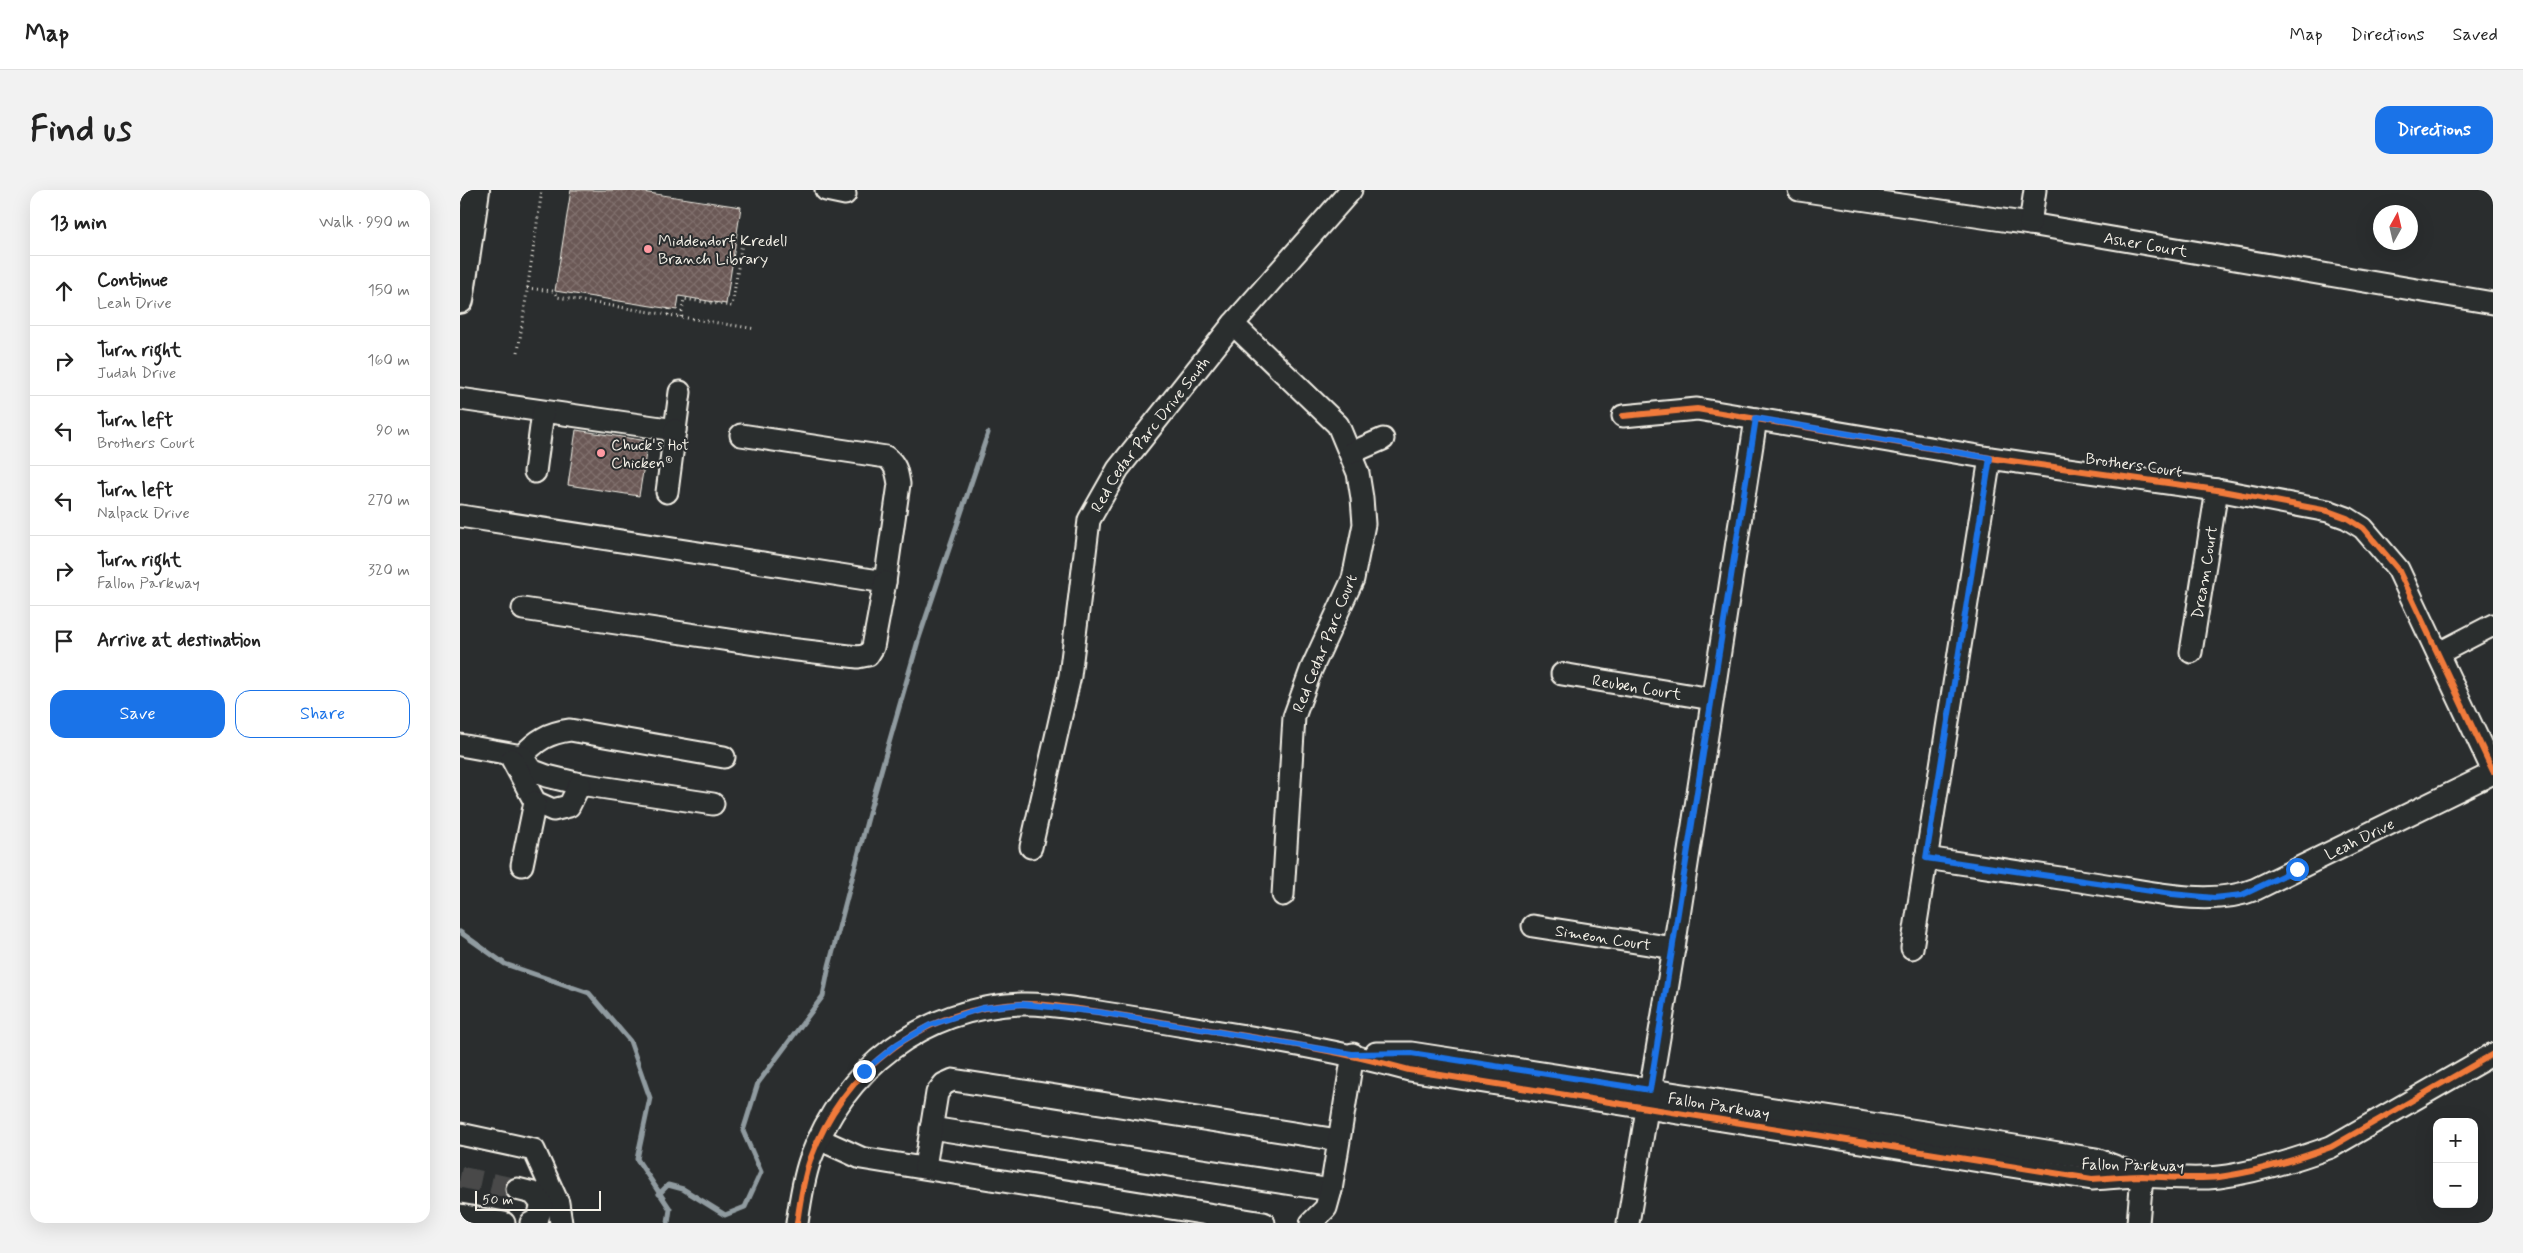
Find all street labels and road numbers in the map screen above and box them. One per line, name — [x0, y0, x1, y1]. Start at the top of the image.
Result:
street label: Asher Court — [2102, 228, 2190, 263]
street label: Red Cedar Parc Drive South — [1087, 353, 1215, 516]
street label: Brothers Court — [2084, 448, 2184, 483]
street label: Dream Court — [2188, 524, 2223, 620]
street label: Red Cedar Parc Court — [1288, 571, 1363, 716]
street label: Reuben Court — [1591, 670, 1683, 706]
street label: Leah Drive — [2322, 814, 2398, 866]
street label: Simeon Court — [1554, 921, 1653, 956]
street label: Fallon Parkway — [1666, 1088, 1771, 1125]
street label: Fallon Parkway — [2081, 1154, 2185, 1177]

